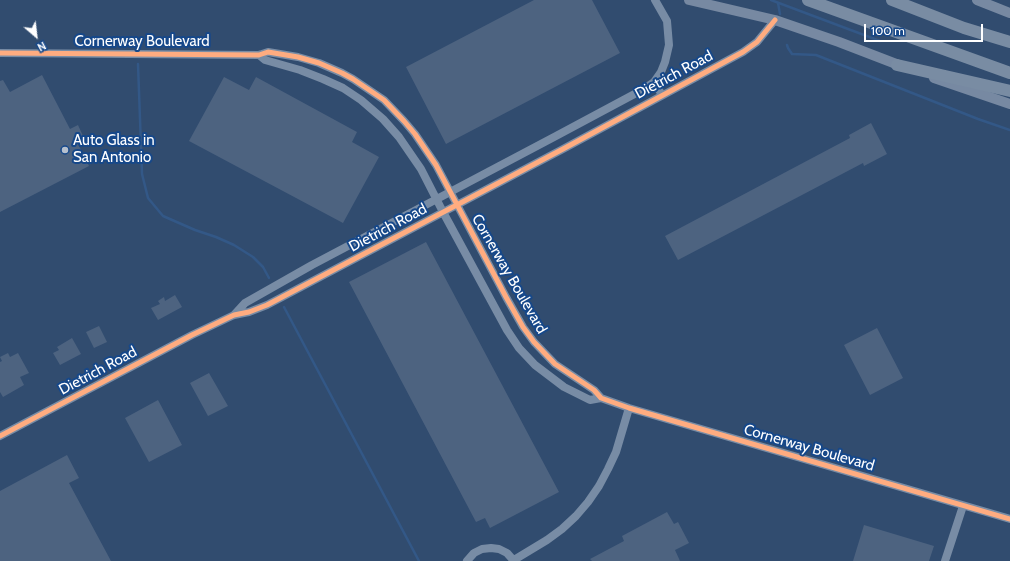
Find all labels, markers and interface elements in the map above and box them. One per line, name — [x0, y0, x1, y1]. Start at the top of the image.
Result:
north arrow — [16, 16, 56, 56]
scale bar — [866, 16, 985, 42]
text: 100 m — [871, 23, 905, 38]
street label: Cornerway Boulevard — [75, 33, 209, 51]
text: N — [35, 39, 48, 55]
street label: Dietrich Road — [632, 47, 716, 103]
place label: Auto Glass in San Antonio — [73, 132, 155, 167]
marker: Auto Glass in San Antonio — [60, 145, 70, 155]
street label: Dietrich Road — [346, 200, 430, 256]
street label: Cornerway Boulevard — [467, 211, 551, 337]
street label: Dietrich Road — [56, 343, 140, 399]
street label: Cornerway Boulevard — [742, 421, 876, 475]

